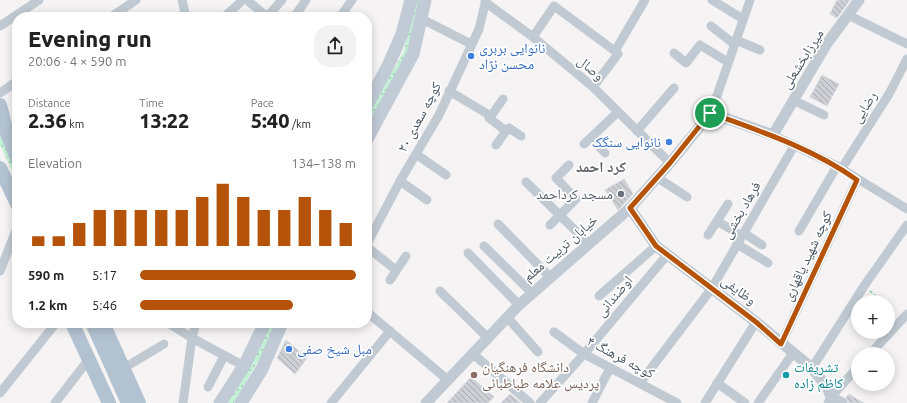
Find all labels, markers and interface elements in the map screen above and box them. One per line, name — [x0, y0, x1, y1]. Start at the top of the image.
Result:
button: share — [314, 25, 356, 67]
text: Evening run — [28, 26, 152, 51]
street label: میرزابخشعلی — [777, 26, 827, 92]
place label: نانوایی بربری محسن نژاد — [479, 40, 546, 73]
marker: نانوایی بربری محسن نژاد — [466, 51, 476, 61]
street label: وصال — [574, 52, 607, 84]
text: 20:06 · 4 × 590 m — [28, 54, 127, 68]
street label: کوچه سعدی ۲۰ — [394, 79, 445, 155]
street label: رضایی — [848, 88, 881, 126]
pin — [693, 96, 727, 130]
text: Distance — [28, 97, 71, 109]
text: Time — [139, 97, 164, 109]
text: Pace — [251, 97, 274, 109]
icon: arrive — [699, 102, 721, 124]
text: 2.36 — [28, 109, 67, 132]
text: 13:22 — [139, 109, 189, 132]
text: 5:40 — [251, 109, 289, 132]
text: km — [67, 118, 84, 130]
text: /km — [289, 118, 311, 130]
place label: نانوایی سنگک — [592, 134, 661, 151]
marker: نانوایی سنگک — [664, 137, 674, 147]
text: Elevation — [28, 156, 82, 170]
text: 134–138 m — [291, 156, 356, 170]
district label: کرد احمد — [576, 158, 626, 175]
street label: فرهاد بخشی — [718, 179, 765, 242]
place label: مسجد کرداحمد — [536, 186, 613, 203]
marker: مسجد کرداحمد — [616, 189, 626, 199]
street label: کوچه شهید یاقهاری — [779, 208, 836, 304]
street label: خیابان تربیت معلم — [520, 211, 602, 286]
text: 590 m — [28, 268, 64, 282]
text: 5:17 — [92, 268, 117, 282]
street label: اوضندانی — [592, 272, 636, 320]
street label: وظایفی — [718, 272, 759, 309]
map controls — [851, 295, 895, 391]
button: + — [851, 295, 895, 339]
text: 1.2 km — [28, 298, 67, 312]
text: 5:46 — [92, 298, 117, 312]
street label: کوچه فرهنگ ۴ — [584, 333, 658, 382]
place label: مبل شیخ صفی — [297, 341, 372, 359]
marker: مبل شیخ صفی — [284, 344, 294, 354]
button: − — [851, 347, 895, 391]
place label: دانشگاه فرهنگیان پردیس علامه طباطبائی — [482, 359, 599, 392]
place label: تشریفات کاظم زاده — [794, 359, 844, 393]
marker: دانشگاه فرهنگیان پردیس علامه طباطبائی — [469, 370, 479, 380]
marker: تشریفات کاظم زاده — [781, 370, 791, 380]

